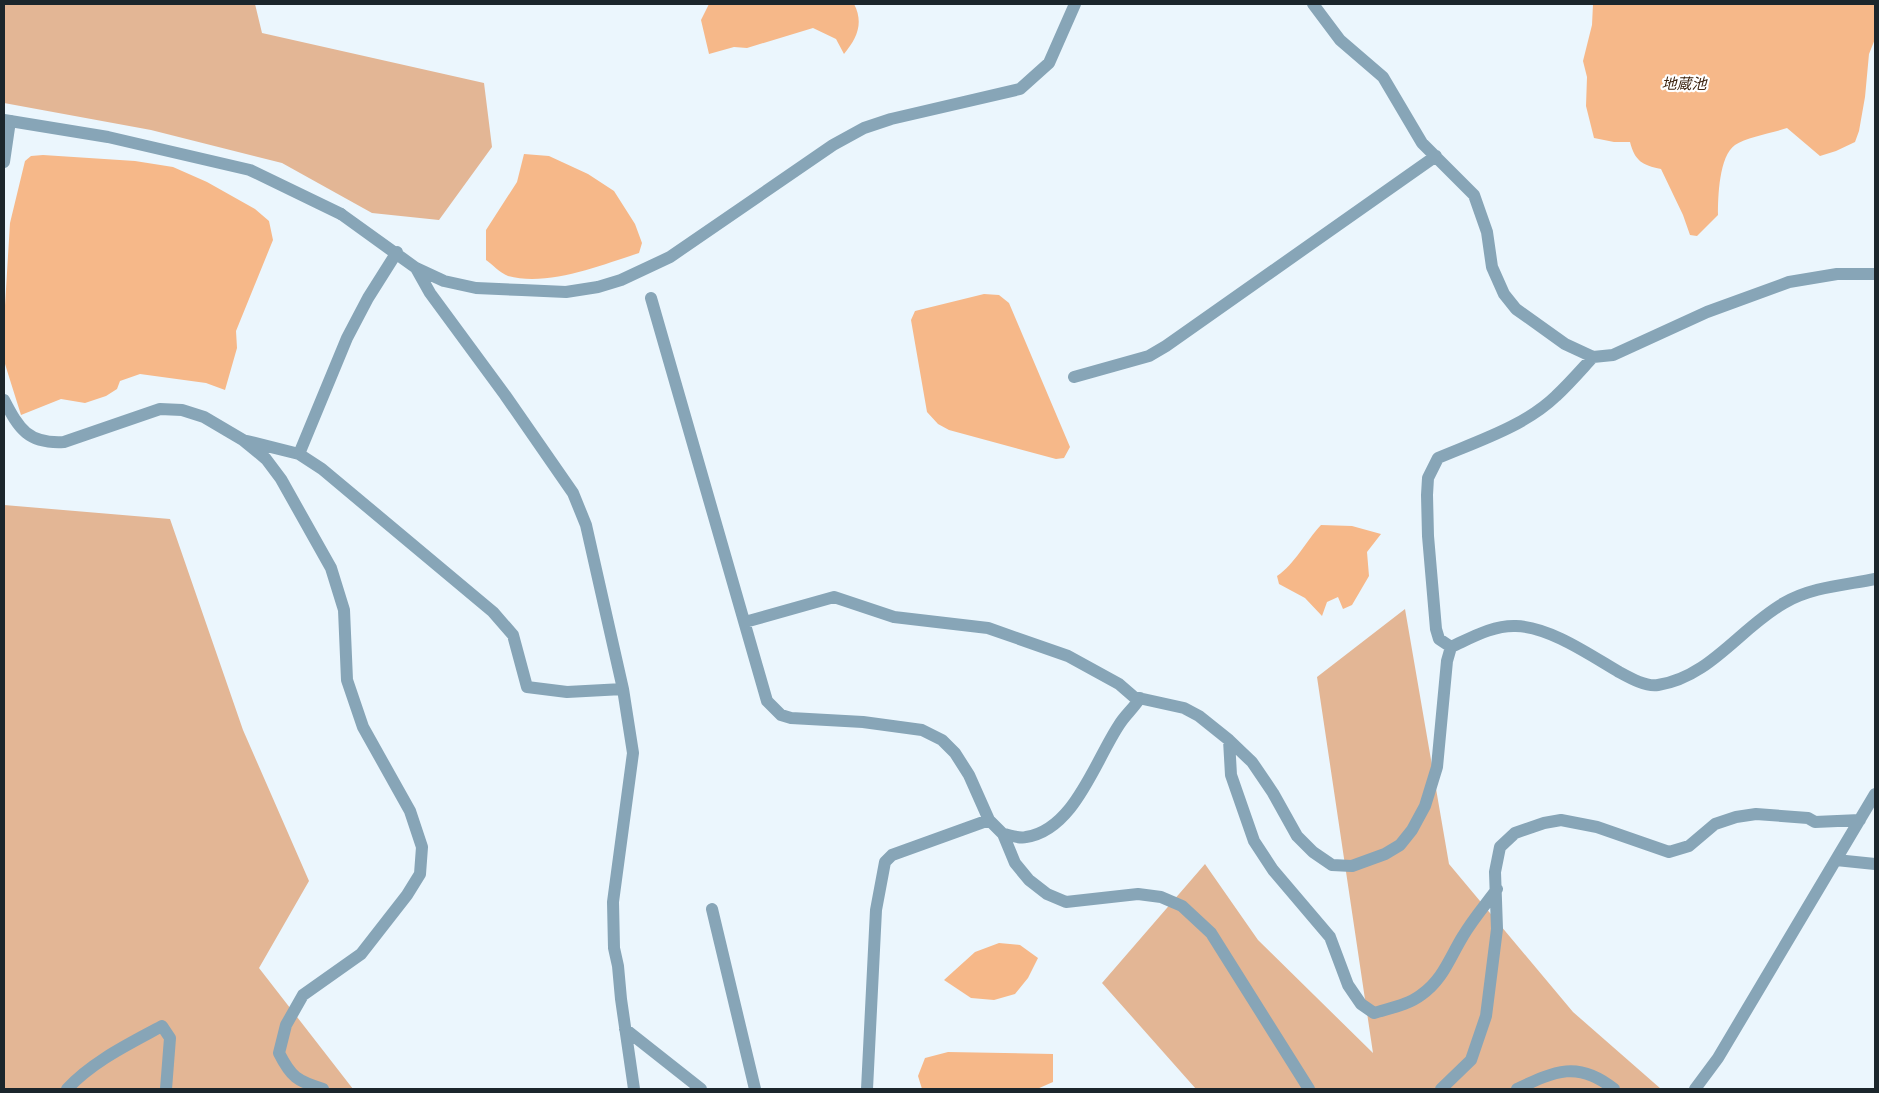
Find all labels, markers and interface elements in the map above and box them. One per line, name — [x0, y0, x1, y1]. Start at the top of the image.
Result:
water label: 地蔵池 — [1661, 73, 1708, 94]

